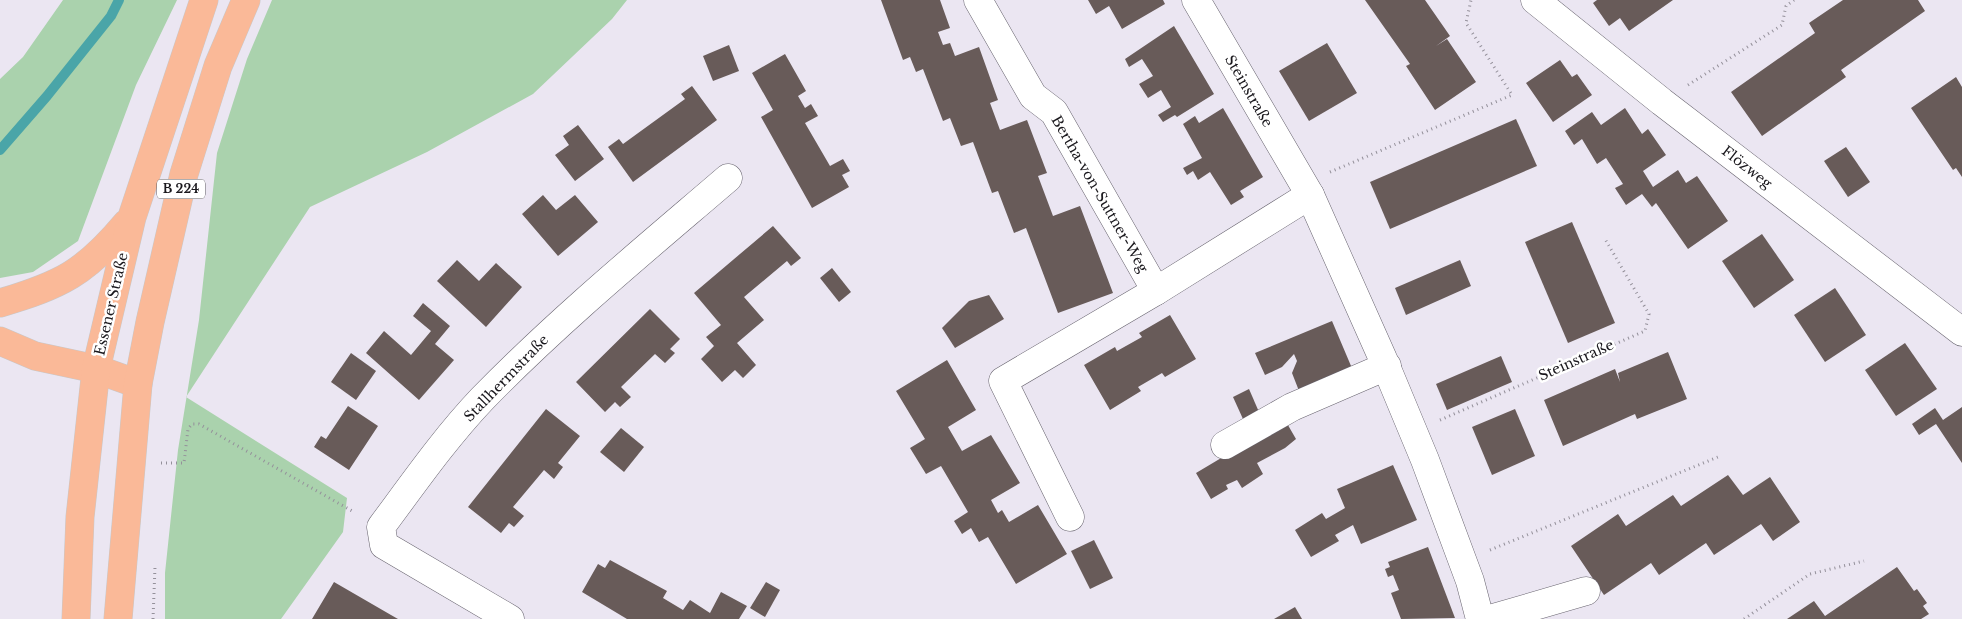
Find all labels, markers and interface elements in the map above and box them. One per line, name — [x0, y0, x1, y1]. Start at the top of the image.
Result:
street label: Steinstraße — [1221, 52, 1277, 130]
street label: Bertha-von-Suttner-Weg — [1048, 112, 1153, 276]
street label: Flözweg — [1718, 142, 1776, 193]
road number: B 224 — [157, 180, 205, 198]
street label: Essener Straße — [90, 251, 132, 357]
street label: Stallhermstraße — [460, 331, 552, 425]
street label: Steinstraße — [1536, 335, 1616, 385]

